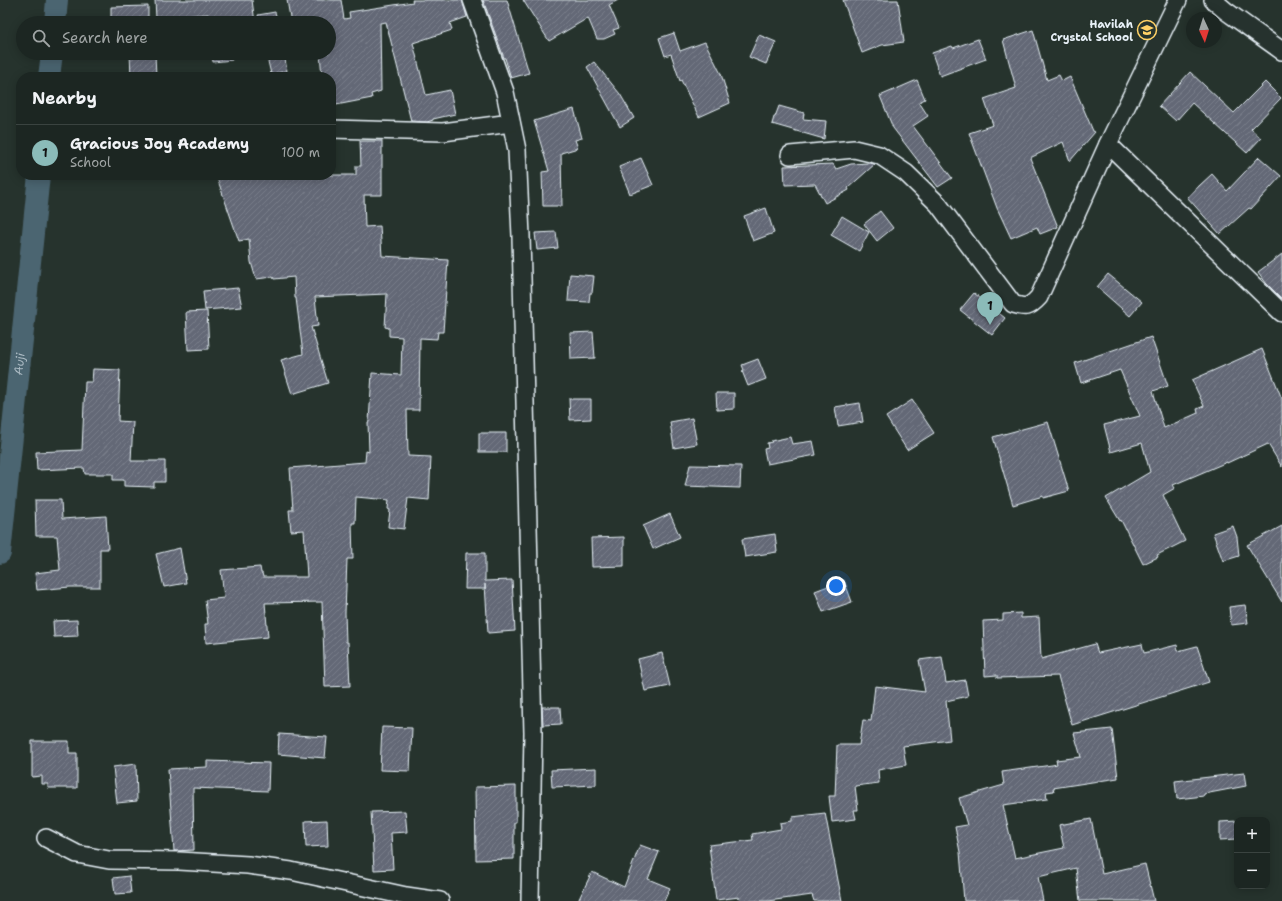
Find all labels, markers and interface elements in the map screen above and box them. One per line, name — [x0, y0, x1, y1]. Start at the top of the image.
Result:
north arrow — [1186, 12, 1222, 48]
search box — [16, 16, 336, 60]
place label: Havilah Crystal School — [1050, 17, 1134, 45]
school or university icon: Havilah Crystal School — [1136, 19, 1158, 41]
icon: search — [30, 27, 52, 49]
text: Search here — [62, 28, 148, 48]
text: Nearby — [32, 87, 97, 109]
text: Gracious Joy Academy — [70, 134, 249, 154]
text: 1 — [42, 144, 48, 161]
text: 100 m — [281, 144, 320, 161]
text: School — [70, 154, 111, 171]
pin: 1 — [977, 292, 1003, 325]
water label: Auji — [10, 352, 29, 376]
your location — [826, 576, 846, 596]
map controls — [1234, 817, 1270, 889]
button: + — [1234, 817, 1270, 853]
button: − — [1234, 853, 1270, 889]

